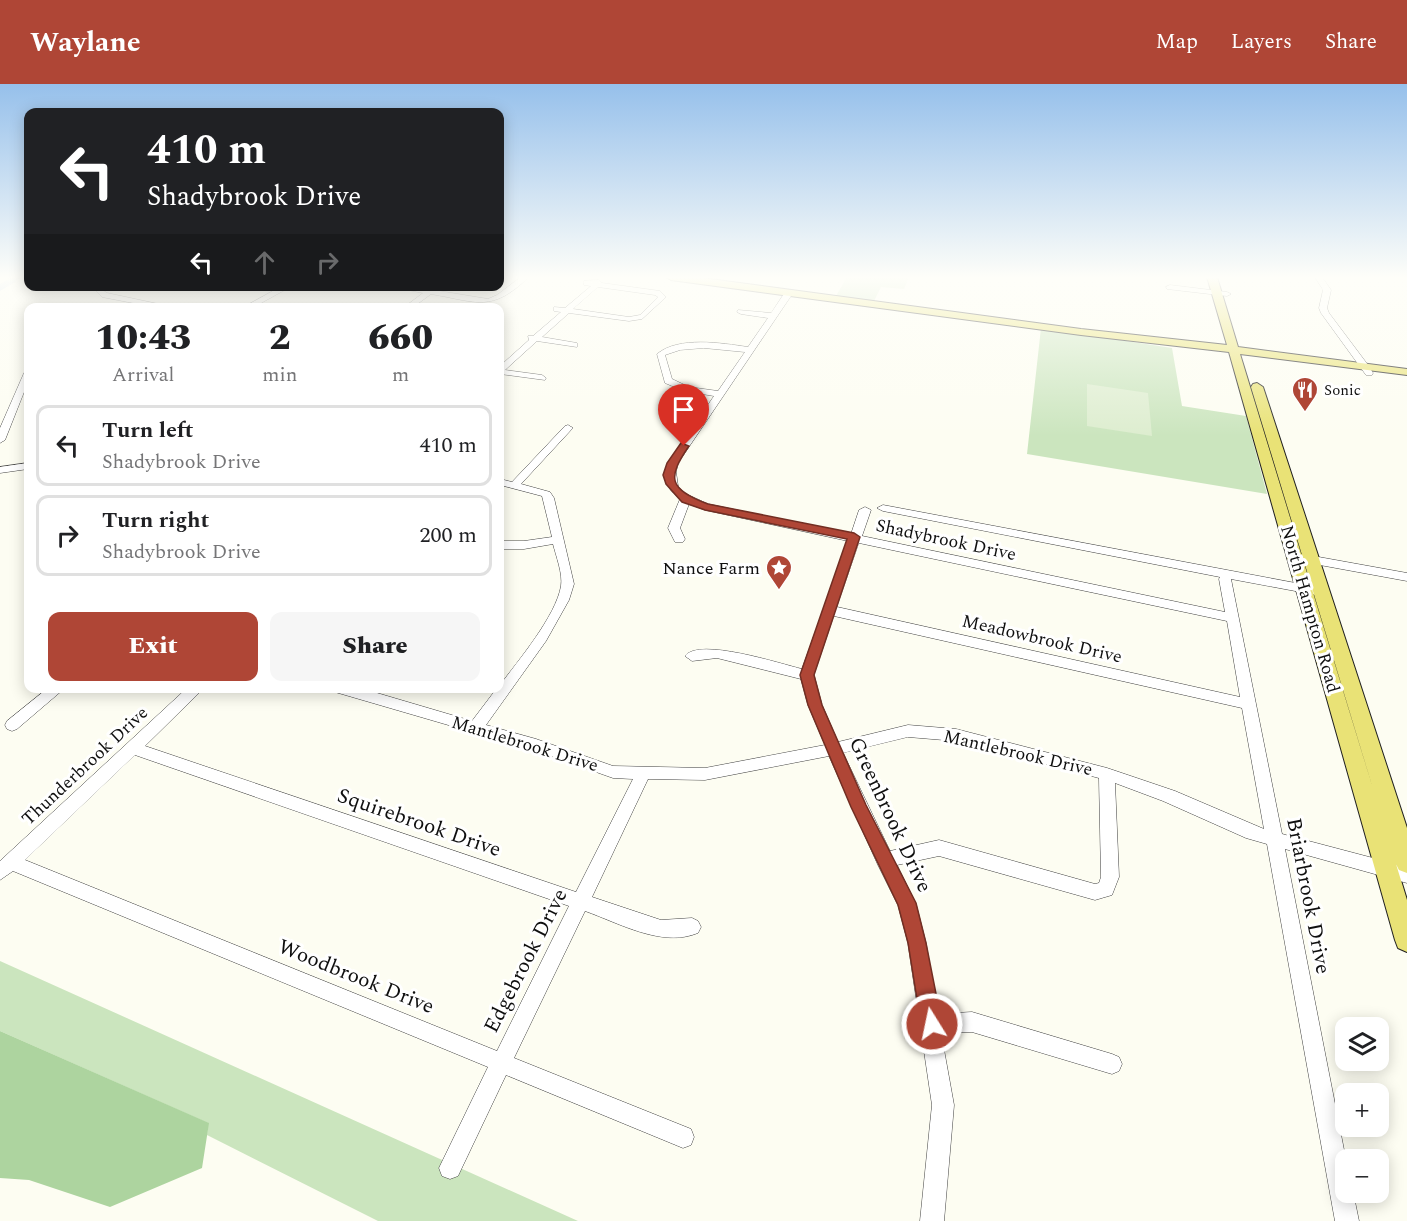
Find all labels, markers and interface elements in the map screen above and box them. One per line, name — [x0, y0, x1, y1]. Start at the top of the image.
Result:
text: Waylane — [30, 21, 141, 64]
text: Map — [1156, 26, 1198, 58]
text: Layers — [1231, 26, 1292, 58]
text: Share — [1325, 26, 1377, 58]
text: 410 m — [147, 119, 266, 182]
icon: left — [48, 132, 126, 210]
text: Shadybrook Drive — [147, 176, 361, 218]
icon: left — [185, 246, 218, 279]
icon: ahead — [248, 246, 281, 279]
icon: right — [311, 246, 344, 279]
text: 10:43 — [95, 311, 191, 366]
text: 2 — [269, 311, 291, 366]
text: 660 — [368, 311, 433, 366]
text: Arrival — [112, 360, 174, 390]
text: min — [262, 360, 297, 390]
text: m — [392, 360, 409, 390]
restaurant icon: Sonic — [1290, 375, 1320, 413]
place label: Sonic — [1324, 379, 1361, 402]
pin — [658, 384, 709, 446]
icon: arrive — [667, 393, 700, 426]
text: Turn left — [102, 414, 194, 447]
icon: left — [51, 429, 84, 462]
text: 410 m — [420, 429, 477, 462]
text: Shadybrook Drive — [102, 447, 261, 477]
text: Turn right — [102, 504, 209, 537]
street label: Shadybrook Drive — [873, 512, 1019, 568]
icon: right — [51, 519, 84, 552]
text: 200 m — [420, 519, 477, 552]
street label: North Hampton Road — [1273, 522, 1347, 696]
text: Shadybrook Drive — [102, 537, 261, 567]
place icon: Nance Farm — [764, 553, 794, 591]
place label: Nance Farm — [663, 555, 760, 582]
street label: Meadowbrook Drive — [959, 607, 1125, 671]
button: Exit — [48, 612, 258, 681]
button: Share — [270, 612, 480, 681]
street label: Thunderbrook Drive — [16, 700, 154, 832]
street label: Mantlebrook Drive — [448, 709, 602, 779]
street label: Mantlebrook Drive — [941, 723, 1095, 783]
street label: Greenbrook Drive — [840, 732, 940, 898]
street label: Squirebrook Drive — [333, 780, 505, 866]
street label: Briarbrook Drive — [1277, 815, 1339, 977]
street label: Edgebrook Drive — [476, 883, 576, 1039]
street label: Woodbrook Drive — [273, 931, 439, 1023]
position arrow — [900, 992, 964, 1056]
map controls — [1335, 1017, 1389, 1203]
button: layers — [1335, 1017, 1389, 1071]
button: + — [1335, 1083, 1389, 1137]
button: − — [1335, 1149, 1389, 1203]

